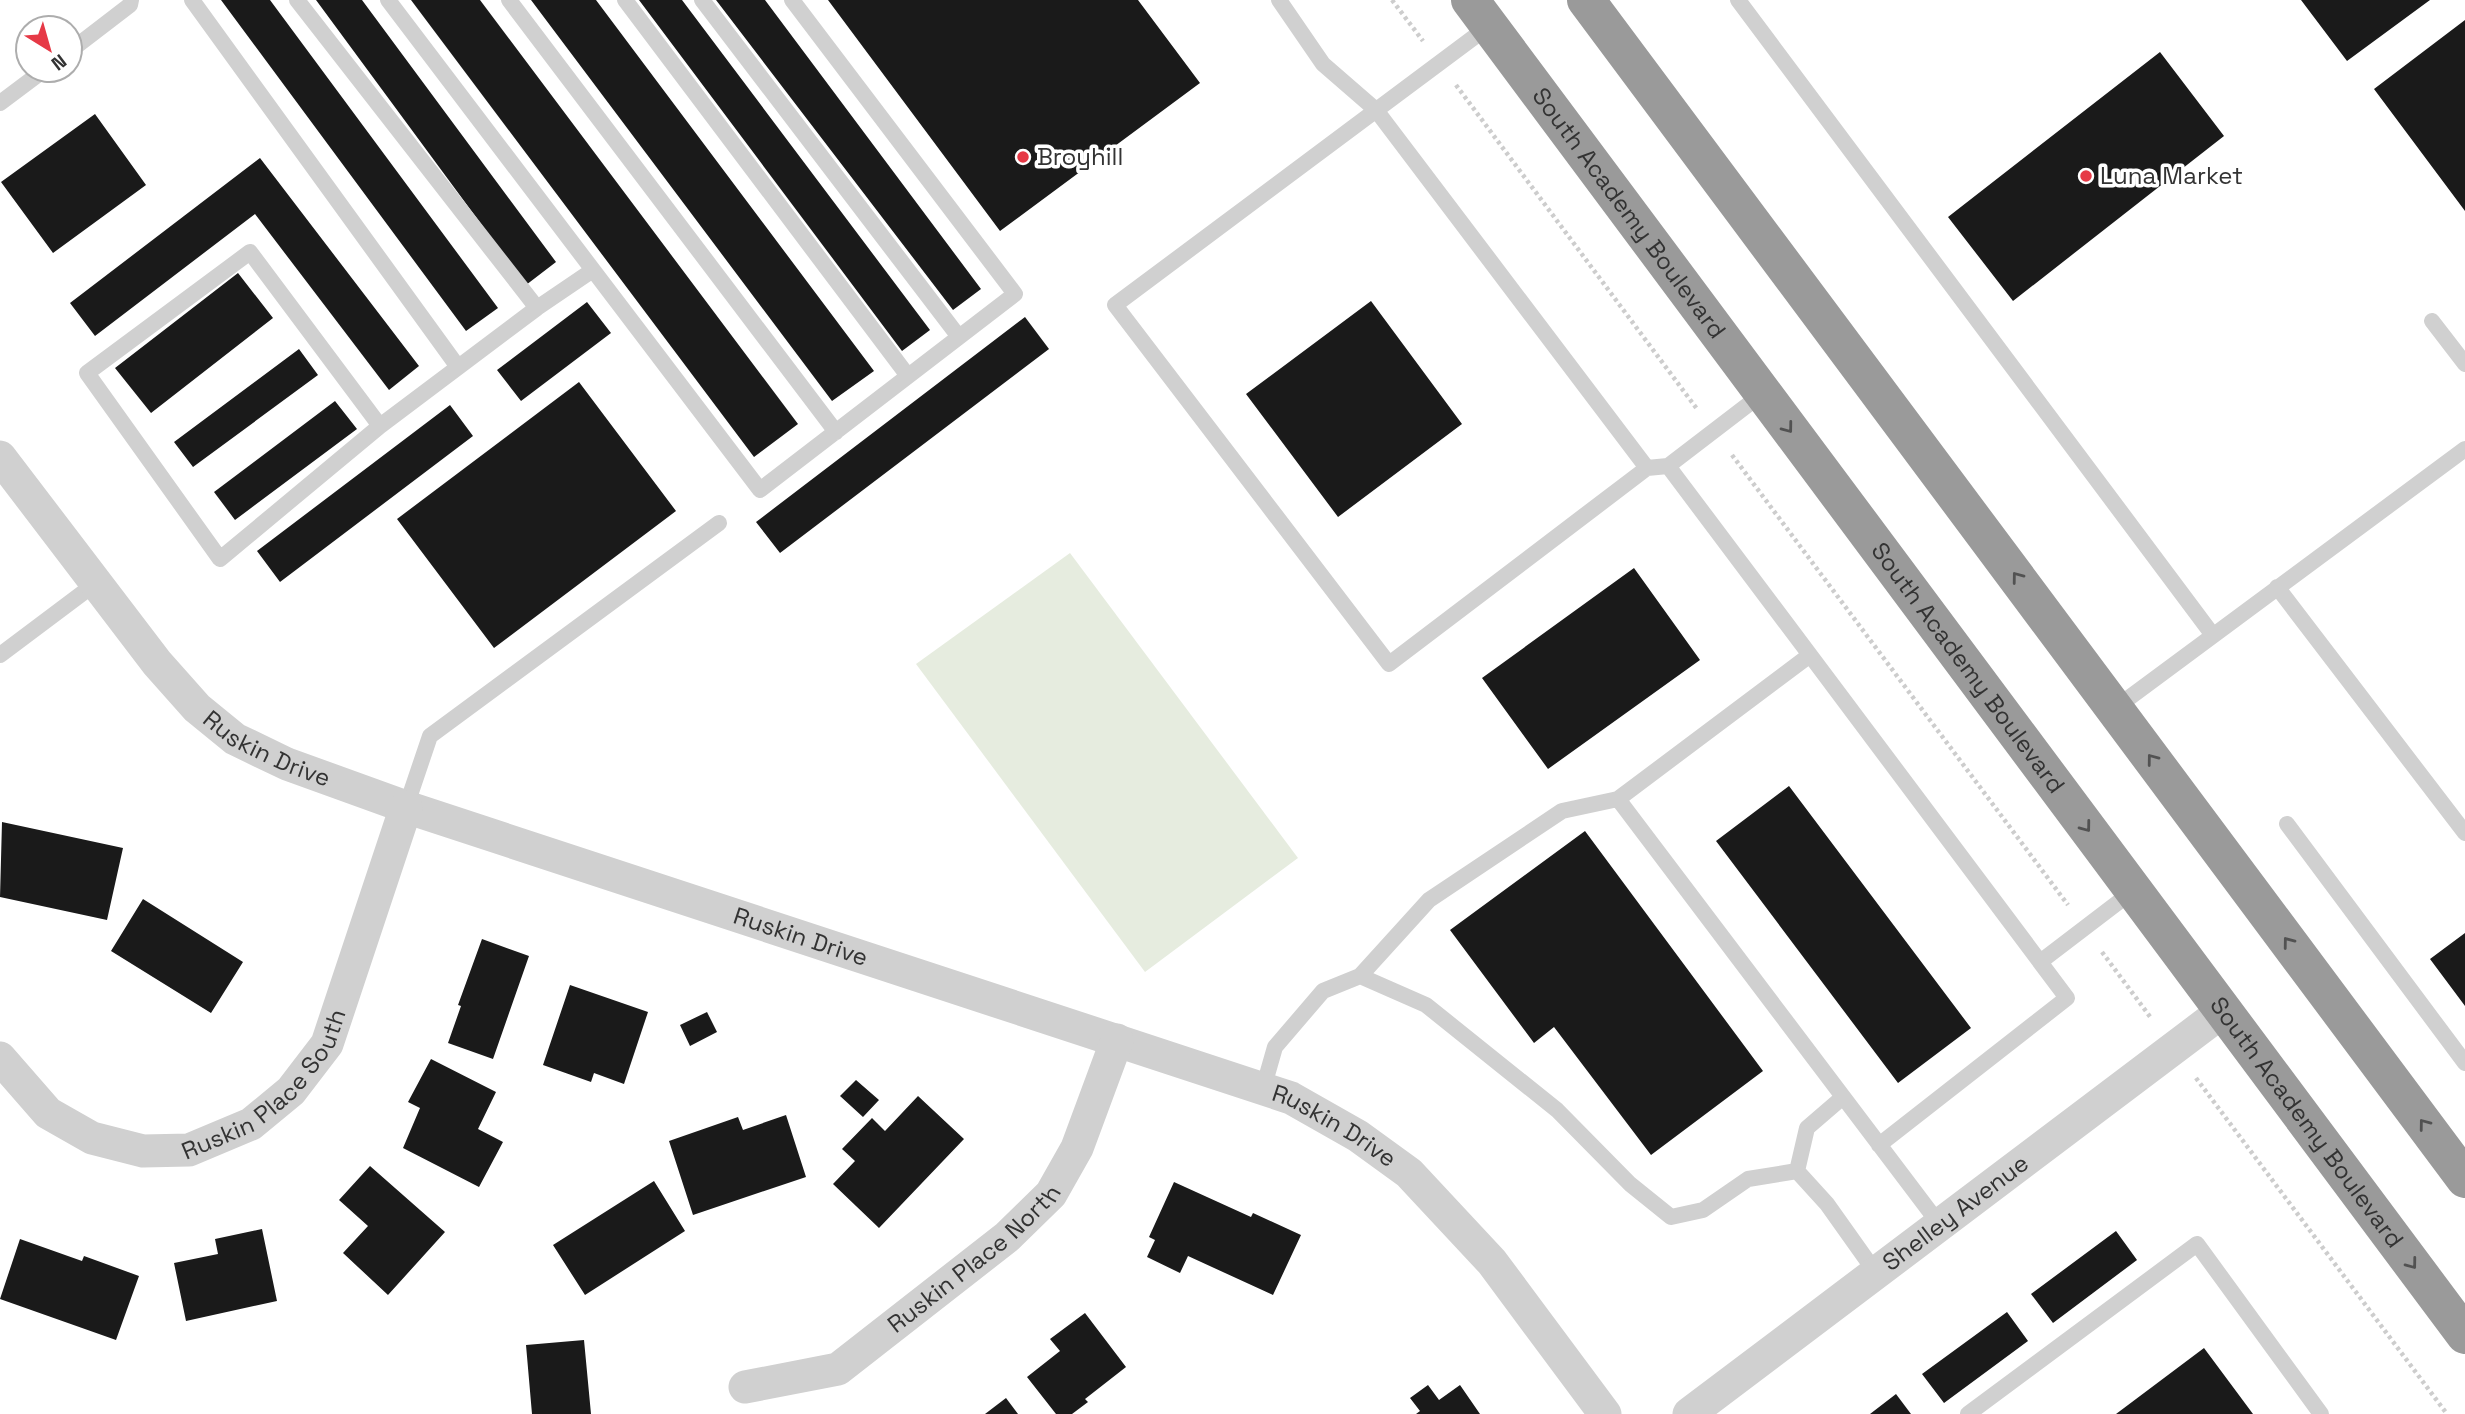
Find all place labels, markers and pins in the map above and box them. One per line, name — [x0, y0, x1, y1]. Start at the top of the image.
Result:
place label: Broyhill — [1037, 141, 1123, 172]
marker: Broyhill — [1015, 149, 1031, 165]
place label: Luna Market — [2100, 160, 2243, 191]
marker: Luna Market — [2078, 168, 2094, 184]

